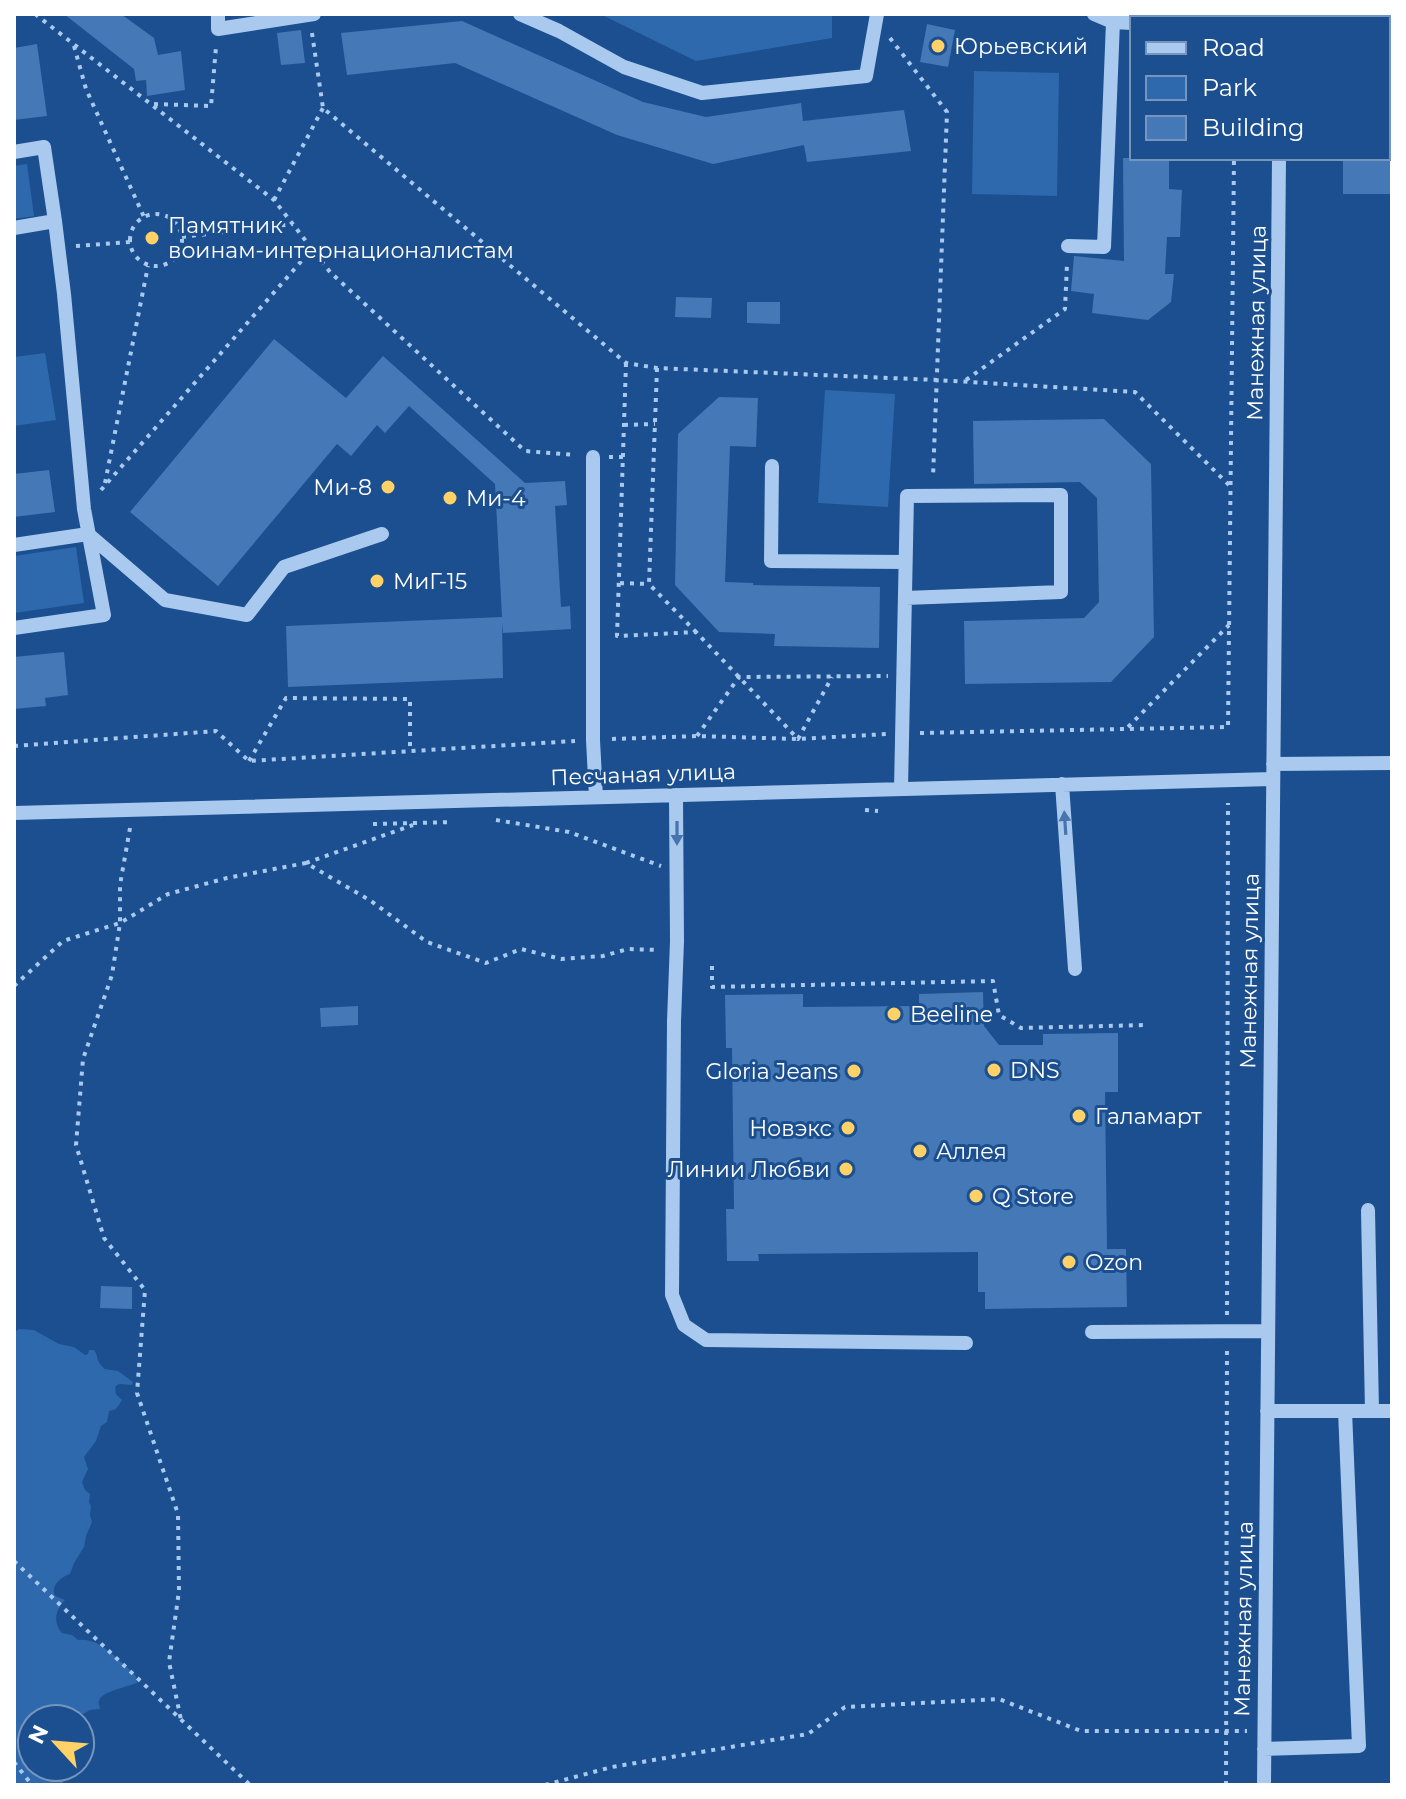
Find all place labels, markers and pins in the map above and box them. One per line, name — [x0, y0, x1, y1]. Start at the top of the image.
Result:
place label: Юрьевский — [954, 33, 1088, 60]
marker: Юрьевский — [929, 37, 947, 55]
place label: Памятник воинам-интернационалистам — [168, 212, 514, 264]
marker: Памятник воинам-интернационалистам — [143, 229, 161, 247]
place label: Ми-8 — [313, 474, 372, 501]
marker: Ми-8 — [379, 478, 397, 496]
place label: Ми-4 — [466, 485, 526, 512]
marker: Ми-4 — [441, 489, 459, 507]
place label: МиГ-15 — [393, 568, 467, 595]
marker: МиГ-15 — [368, 572, 386, 590]
place label: Beeline — [910, 1001, 993, 1028]
marker: Beeline — [885, 1005, 903, 1023]
place label: DNS — [1010, 1057, 1060, 1084]
place label: Gloria Jeans — [705, 1058, 838, 1085]
marker: DNS — [985, 1061, 1003, 1079]
marker: Gloria Jeans — [845, 1062, 863, 1080]
place label: Галамарт — [1095, 1103, 1202, 1130]
marker: Галамарт — [1070, 1107, 1088, 1125]
place label: Новэкс — [749, 1115, 832, 1142]
marker: Новэкс — [839, 1119, 857, 1137]
place label: Аллея — [936, 1138, 1007, 1165]
marker: Аллея — [911, 1142, 929, 1160]
place label: Линии Любви — [667, 1156, 830, 1183]
marker: Линии Любви — [837, 1160, 855, 1178]
place label: Q Store — [992, 1183, 1074, 1210]
marker: Q Store — [967, 1187, 985, 1205]
place label: Ozon — [1085, 1249, 1143, 1276]
marker: Ozon — [1060, 1253, 1078, 1271]

